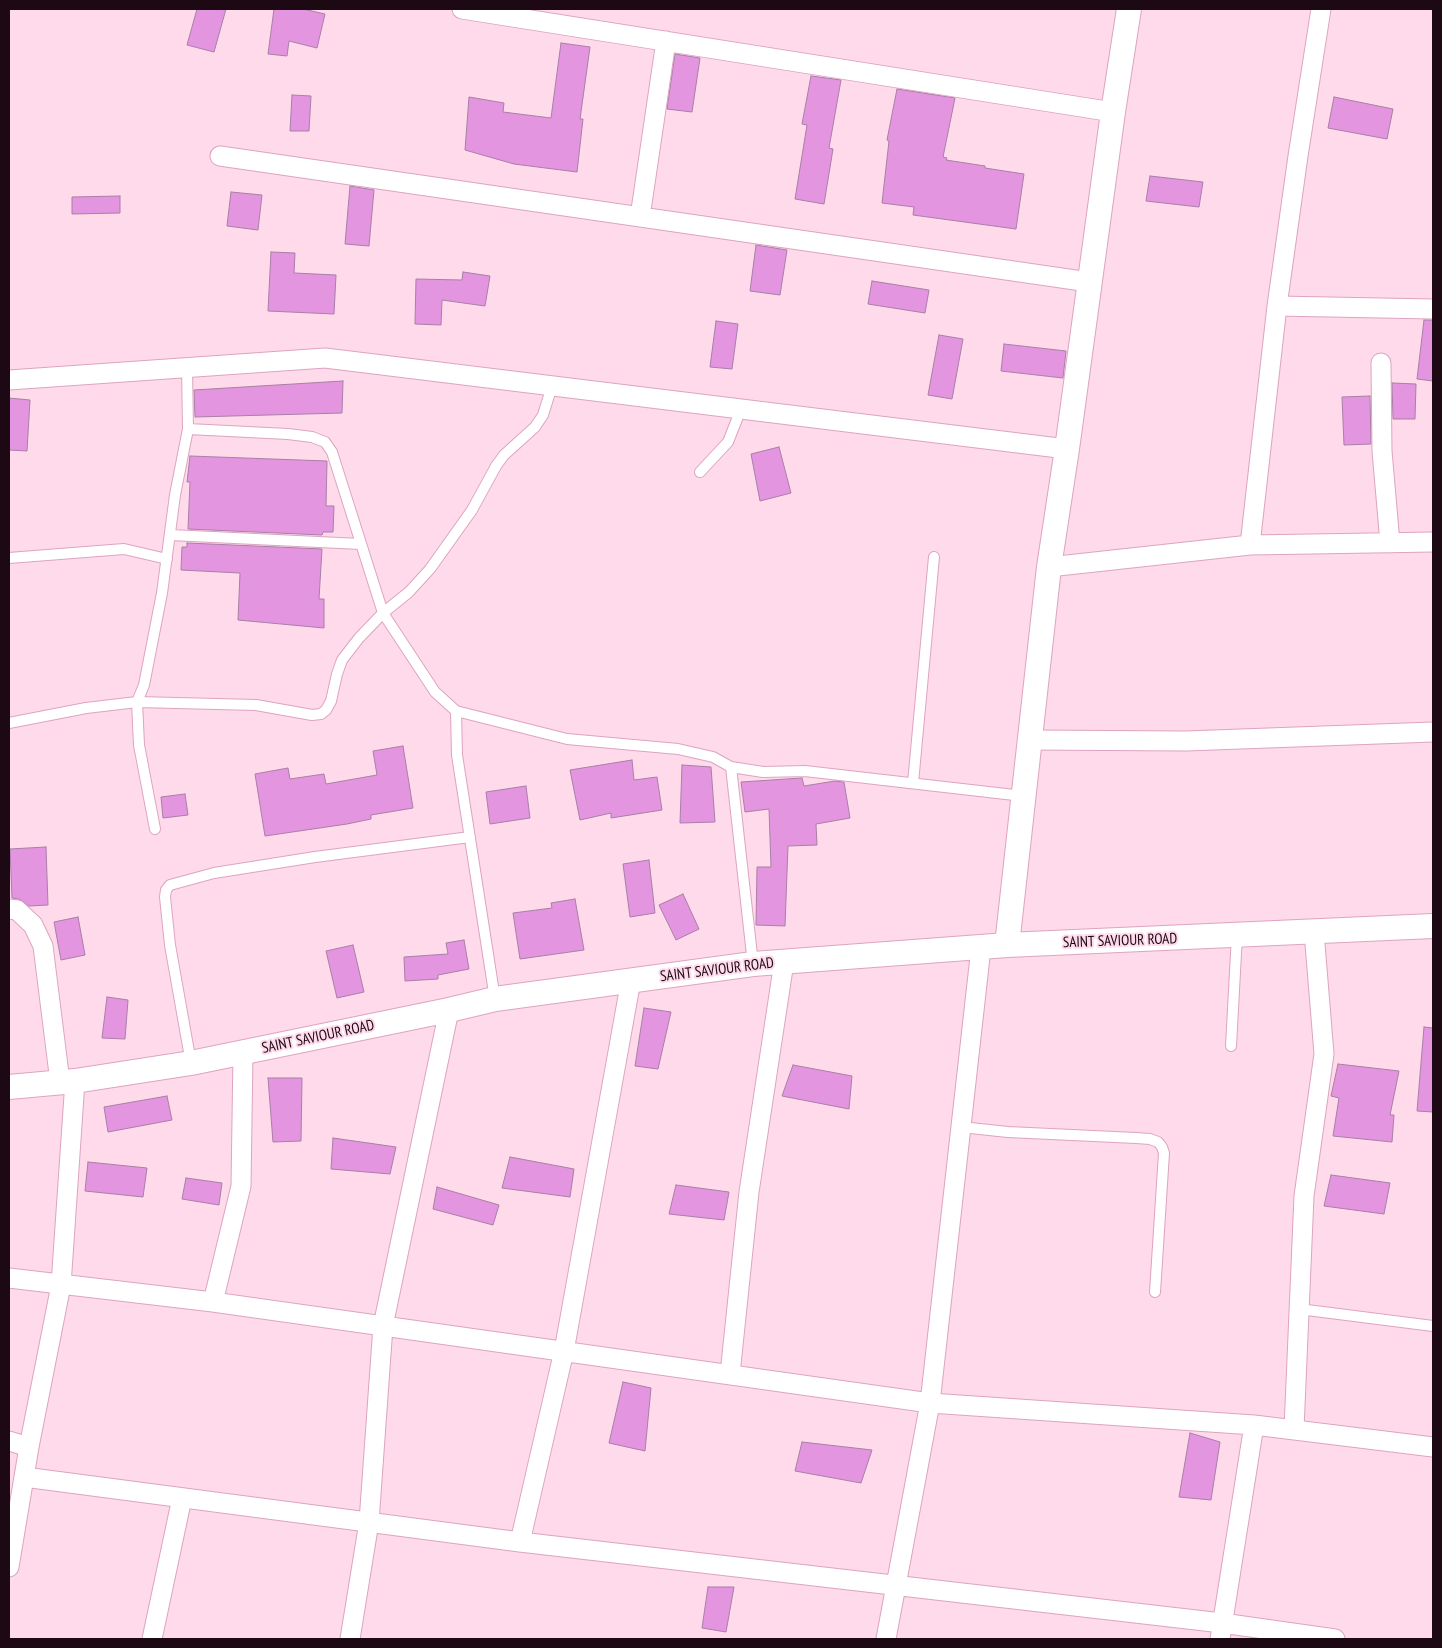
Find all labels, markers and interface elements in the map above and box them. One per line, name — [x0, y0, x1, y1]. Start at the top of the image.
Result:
street label: SAINT SAVIOUR ROAD — [1063, 930, 1177, 952]
street label: SAINT SAVIOUR ROAD — [659, 954, 775, 986]
street label: SAINT SAVIOUR ROAD — [260, 1016, 376, 1058]

